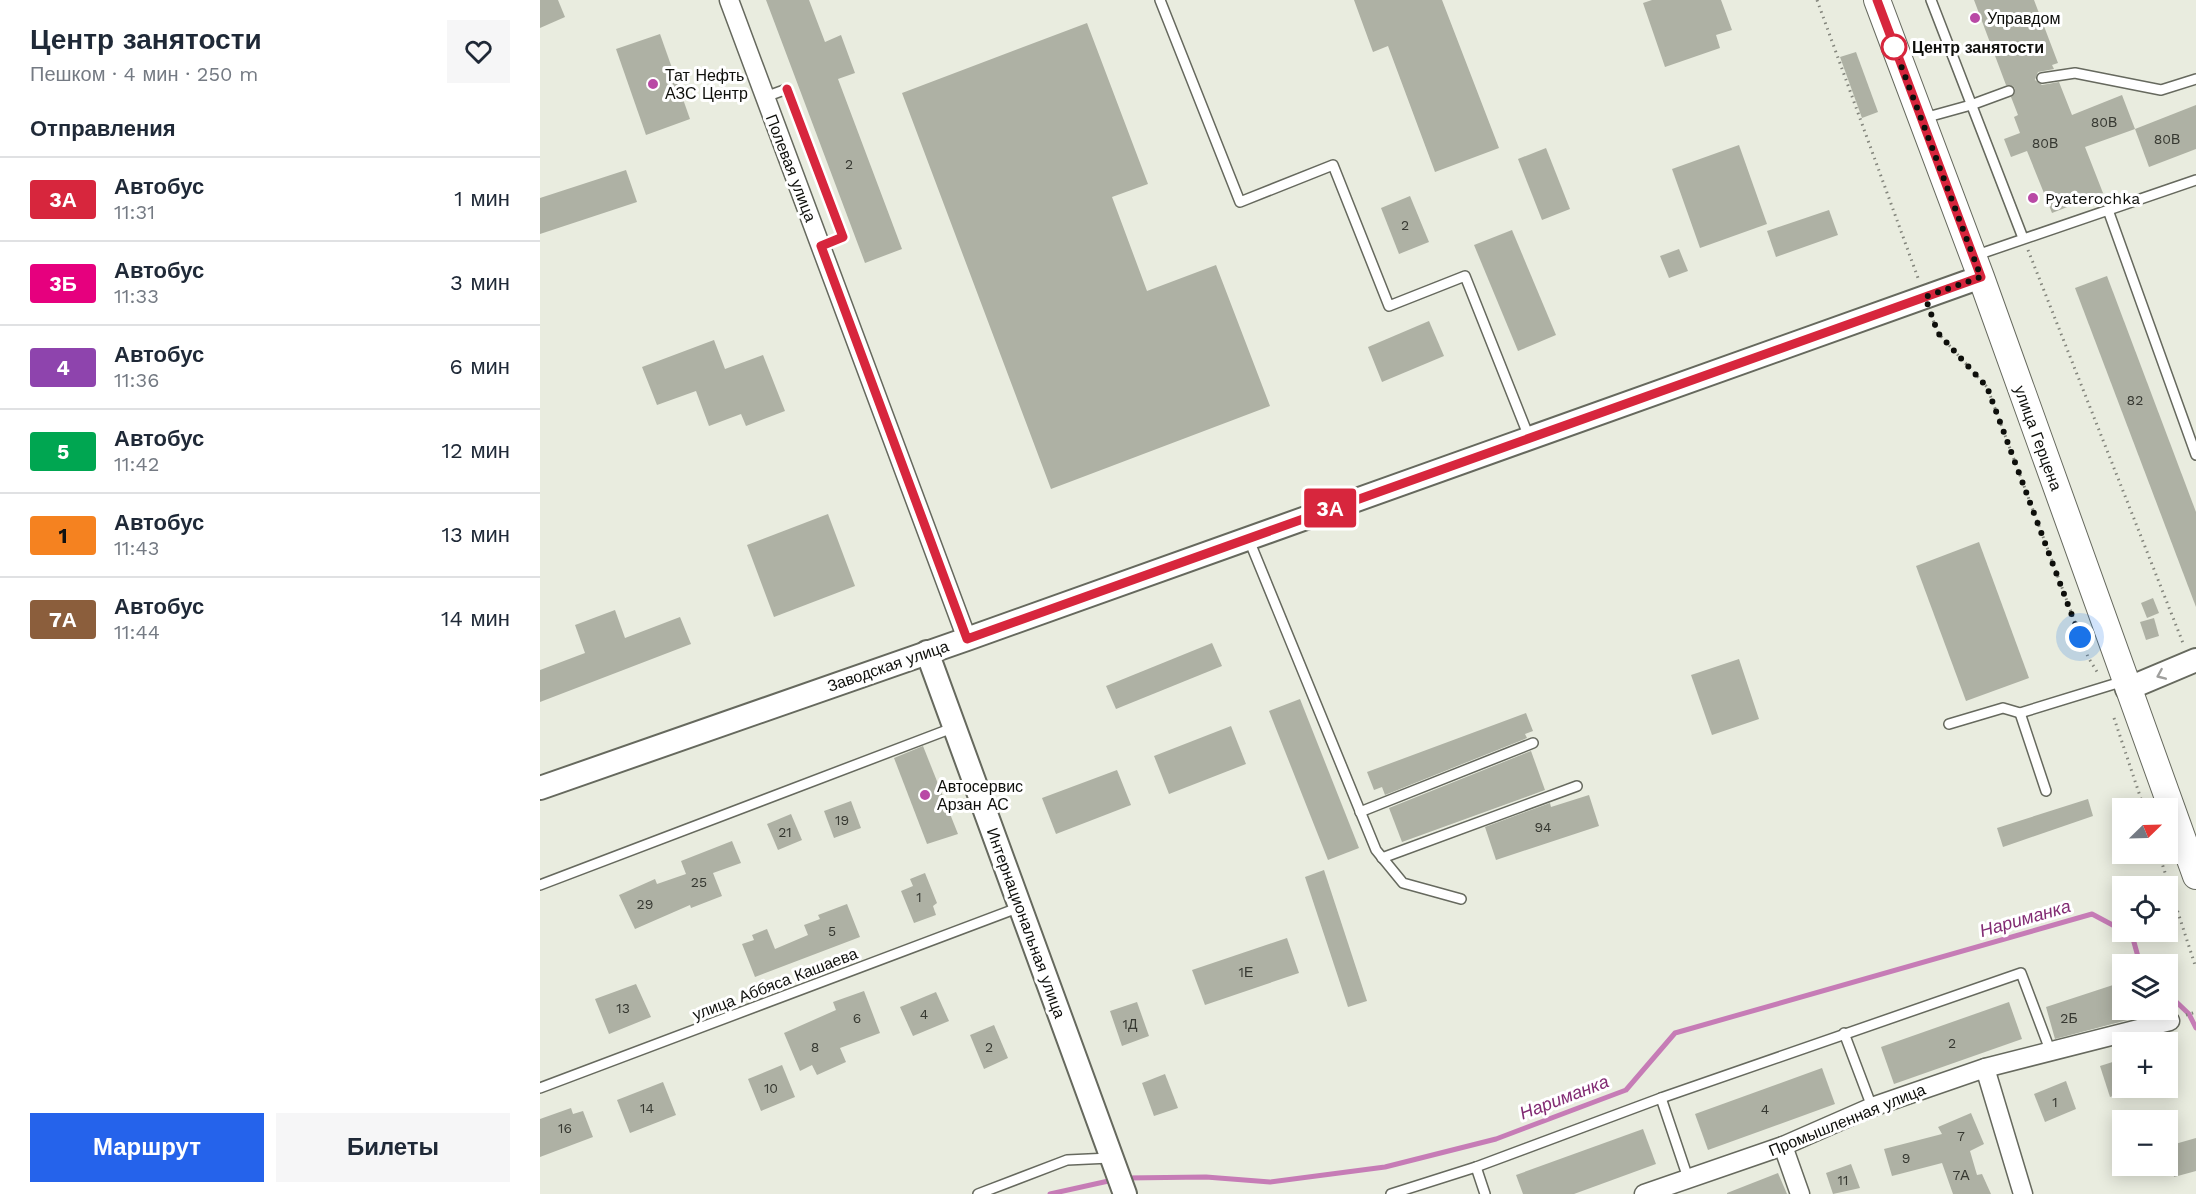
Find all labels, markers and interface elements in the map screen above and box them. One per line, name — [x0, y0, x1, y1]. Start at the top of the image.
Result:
place label: Управдом — [1987, 9, 2060, 28]
marker: Управдом — [1968, 11, 1982, 25]
button: heart — [447, 20, 510, 83]
text: Центр занятости — [30, 23, 262, 56]
marker: Центр занятости — [1881, 34, 1907, 60]
place label: Центр занятости — [1912, 38, 2044, 57]
text: Пешком · 4 мин · 250 m — [30, 62, 258, 86]
place label: Тат Нефть АЗС Центр — [665, 66, 748, 103]
marker: Тат Нефть АЗС Центр — [646, 77, 660, 91]
street label: Полевая улица — [762, 112, 820, 225]
house number: 80В — [2091, 114, 2117, 130]
text: Отправления — [30, 116, 176, 141]
house number: 80В — [2154, 131, 2180, 147]
house number: 80В — [2032, 135, 2058, 151]
house number: 2 — [845, 156, 853, 172]
text: Автобус — [114, 174, 204, 199]
text: 1 мин — [454, 186, 510, 211]
text: 3А — [49, 187, 77, 212]
place label: Pyaterochka — [2045, 189, 2140, 208]
marker: Pyaterochka — [2026, 191, 2040, 205]
text: 11:31 — [114, 200, 155, 224]
house number: 2 — [1401, 217, 1409, 233]
text: Автобус — [114, 258, 204, 283]
text: 3 мин — [450, 270, 510, 295]
text: 3Б — [49, 271, 77, 296]
text: 11:33 — [114, 284, 159, 308]
text: Автобус — [114, 342, 204, 367]
text: 6 мин — [450, 354, 510, 379]
text: 4 — [56, 355, 70, 380]
text: 11:36 — [114, 368, 159, 392]
street label: улица Герцена — [2010, 383, 2066, 493]
house number: 82 — [2127, 392, 2143, 408]
text: Автобус — [114, 426, 204, 451]
text: 12 мин — [442, 438, 510, 463]
text: 5 — [57, 439, 69, 464]
text: 11:42 — [114, 452, 159, 476]
line badge: 3А — [1303, 488, 1357, 528]
text: 3А — [1316, 496, 1344, 521]
text: Автобус — [114, 510, 204, 535]
text: 13 мин — [442, 522, 510, 547]
text: 1 — [58, 523, 68, 548]
text: 11:43 — [114, 536, 159, 560]
text: Автобус — [114, 594, 204, 619]
text: 14 мин — [441, 606, 510, 631]
text: 7А — [49, 607, 77, 632]
text: 11:44 — [114, 620, 160, 644]
your location — [2065, 622, 2095, 652]
street label: Заводская улица — [825, 636, 951, 696]
one-way arrow — [2157, 668, 2168, 680]
place label: Автосервис Арзан АС — [937, 777, 1023, 814]
marker: Автосервис Арзан АС — [918, 788, 932, 802]
north arrow — [2112, 798, 2178, 864]
map controls — [2112, 798, 2178, 1176]
house number: 19 — [835, 812, 849, 828]
house number: 94 — [1534, 819, 1552, 835]
house number: 21 — [778, 824, 792, 840]
street label: Интернациональная улица — [983, 825, 1069, 1021]
house number: 25 — [691, 874, 707, 890]
button: locate — [2112, 876, 2178, 942]
house number: 1 — [916, 889, 922, 905]
water label: Нариманка — [1977, 895, 2073, 941]
house number: 29 — [637, 896, 653, 912]
house number: 5 — [828, 923, 836, 939]
street label: улица Аббяса Кашаева — [690, 944, 860, 1024]
button: layers — [2112, 954, 2178, 1020]
house number: 1Е — [1239, 964, 1253, 980]
house number: 13 — [616, 1000, 630, 1016]
house number: 4 — [920, 1006, 928, 1022]
house number: 6 — [853, 1010, 861, 1026]
house number: 2Б — [2060, 1010, 2078, 1026]
house number: 1Д — [1123, 1016, 1138, 1032]
button: + — [2112, 1032, 2178, 1098]
house number: 2 — [1948, 1035, 1956, 1051]
house number: 8 — [811, 1039, 819, 1055]
house number: 2 — [985, 1039, 993, 1055]
water label: Нариманка — [1516, 1070, 1612, 1124]
house number: 10 — [764, 1080, 778, 1096]
street label: Промышленная улица — [1766, 1080, 1928, 1160]
house number: 1 — [2052, 1094, 2058, 1110]
house number: 14 — [640, 1100, 654, 1116]
house number: 4 — [1761, 1101, 1769, 1117]
button: − — [2112, 1110, 2178, 1176]
button: Маршрут — [30, 1113, 264, 1182]
button: Билеты — [276, 1113, 510, 1182]
house number: 16 — [558, 1120, 572, 1136]
house number: 7 — [1957, 1128, 1965, 1144]
house number: 9 — [1902, 1150, 1910, 1166]
house number: 7А — [1952, 1167, 1970, 1183]
house number: 11 — [1838, 1172, 1848, 1188]

